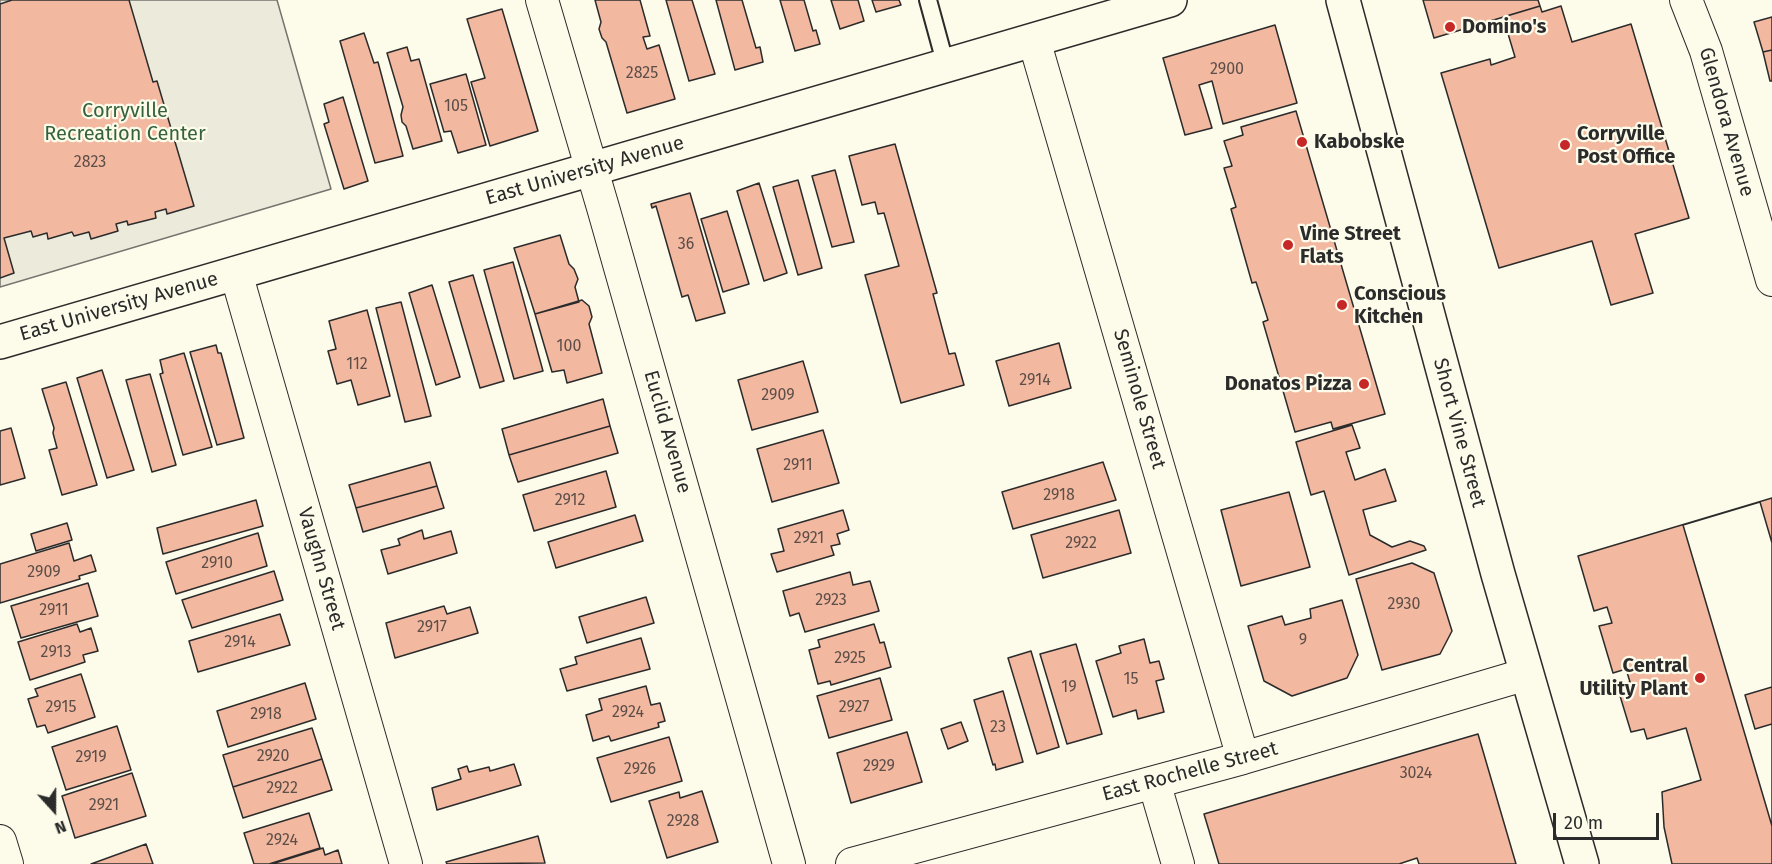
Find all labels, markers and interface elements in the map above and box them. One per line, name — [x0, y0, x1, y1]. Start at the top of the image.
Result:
place label: Domino's — [1462, 15, 1546, 39]
marker: Domino's — [1443, 20, 1457, 34]
street label: Glendora Avenue — [1693, 45, 1759, 199]
house number: 2900 — [1210, 60, 1244, 80]
house number: 2825 — [626, 64, 658, 84]
house number: 105 — [444, 97, 468, 117]
park label: Corryville Recreation Center — [44, 99, 206, 146]
place label: Corryville Post Office — [1577, 122, 1675, 169]
place label: Kabobske — [1314, 130, 1404, 154]
street label: East University Avenue — [483, 131, 687, 211]
marker: Kabobske — [1295, 135, 1309, 149]
marker: Corryville Post Office — [1558, 138, 1572, 152]
house number: 2823 — [74, 153, 106, 173]
place label: Vine Street Flats — [1300, 222, 1401, 269]
house number: 36 — [678, 235, 694, 255]
marker: Vine Street Flats — [1281, 238, 1295, 252]
street label: East University Avenue — [17, 267, 221, 347]
place label: Conscious Kitchen — [1354, 282, 1446, 329]
marker: Conscious Kitchen — [1335, 298, 1349, 312]
street label: Seminole Street — [1108, 326, 1170, 472]
house number: 100 — [557, 337, 581, 357]
house number: 112 — [346, 355, 368, 375]
street label: Short Vine Street — [1428, 356, 1490, 510]
street label: Euclid Avenue — [638, 368, 696, 496]
house number: 2914 — [1019, 371, 1051, 391]
place label: Donatos Pizza — [1225, 372, 1352, 396]
marker: Donatos Pizza — [1357, 377, 1371, 391]
house number: 2909 — [761, 386, 795, 406]
house number: 2911 — [783, 456, 813, 476]
house number: 2918 — [1043, 486, 1075, 506]
house number: 2912 — [555, 491, 585, 511]
street label: Vaughn Street — [292, 505, 350, 633]
house number: 2921 — [794, 529, 824, 549]
house number: 2922 — [1065, 534, 1097, 554]
house number: 2910 — [201, 554, 233, 574]
house number: 2909 — [27, 563, 61, 583]
house number: 2923 — [815, 591, 847, 611]
house number: 2930 — [1388, 595, 1420, 615]
house number: 2911 — [39, 601, 69, 621]
house number: 2917 — [417, 618, 447, 638]
house number: 9 — [1299, 631, 1307, 651]
house number: 2914 — [224, 633, 256, 653]
house number: 2913 — [41, 643, 71, 663]
house number: 2925 — [834, 649, 866, 669]
place label: Central Utility Plant — [1579, 654, 1688, 701]
house number: 15 — [1124, 670, 1138, 690]
marker: Central Utility Plant — [1693, 671, 1707, 685]
house number: 19 — [1061, 678, 1077, 698]
house number: 2915 — [46, 698, 76, 718]
house number: 2927 — [839, 698, 869, 718]
house number: 2924 — [612, 703, 644, 723]
house number: 2918 — [250, 705, 282, 725]
house number: 23 — [990, 718, 1006, 738]
street label: East Rochelle Street — [1100, 737, 1280, 807]
house number: 2920 — [257, 747, 289, 767]
house number: 2919 — [75, 748, 107, 768]
house number: 2929 — [863, 757, 895, 777]
house number: 2926 — [624, 760, 656, 780]
house number: 3024 — [1400, 764, 1432, 784]
house number: 2922 — [266, 779, 298, 799]
north arrow — [24, 780, 84, 840]
house number: 2921 — [89, 796, 119, 816]
scale bar — [1556, 801, 1662, 839]
house number: 2928 — [667, 812, 699, 832]
text: 20 m — [1564, 812, 1603, 834]
text: N — [52, 816, 69, 838]
house number: 2924 — [266, 831, 298, 851]

